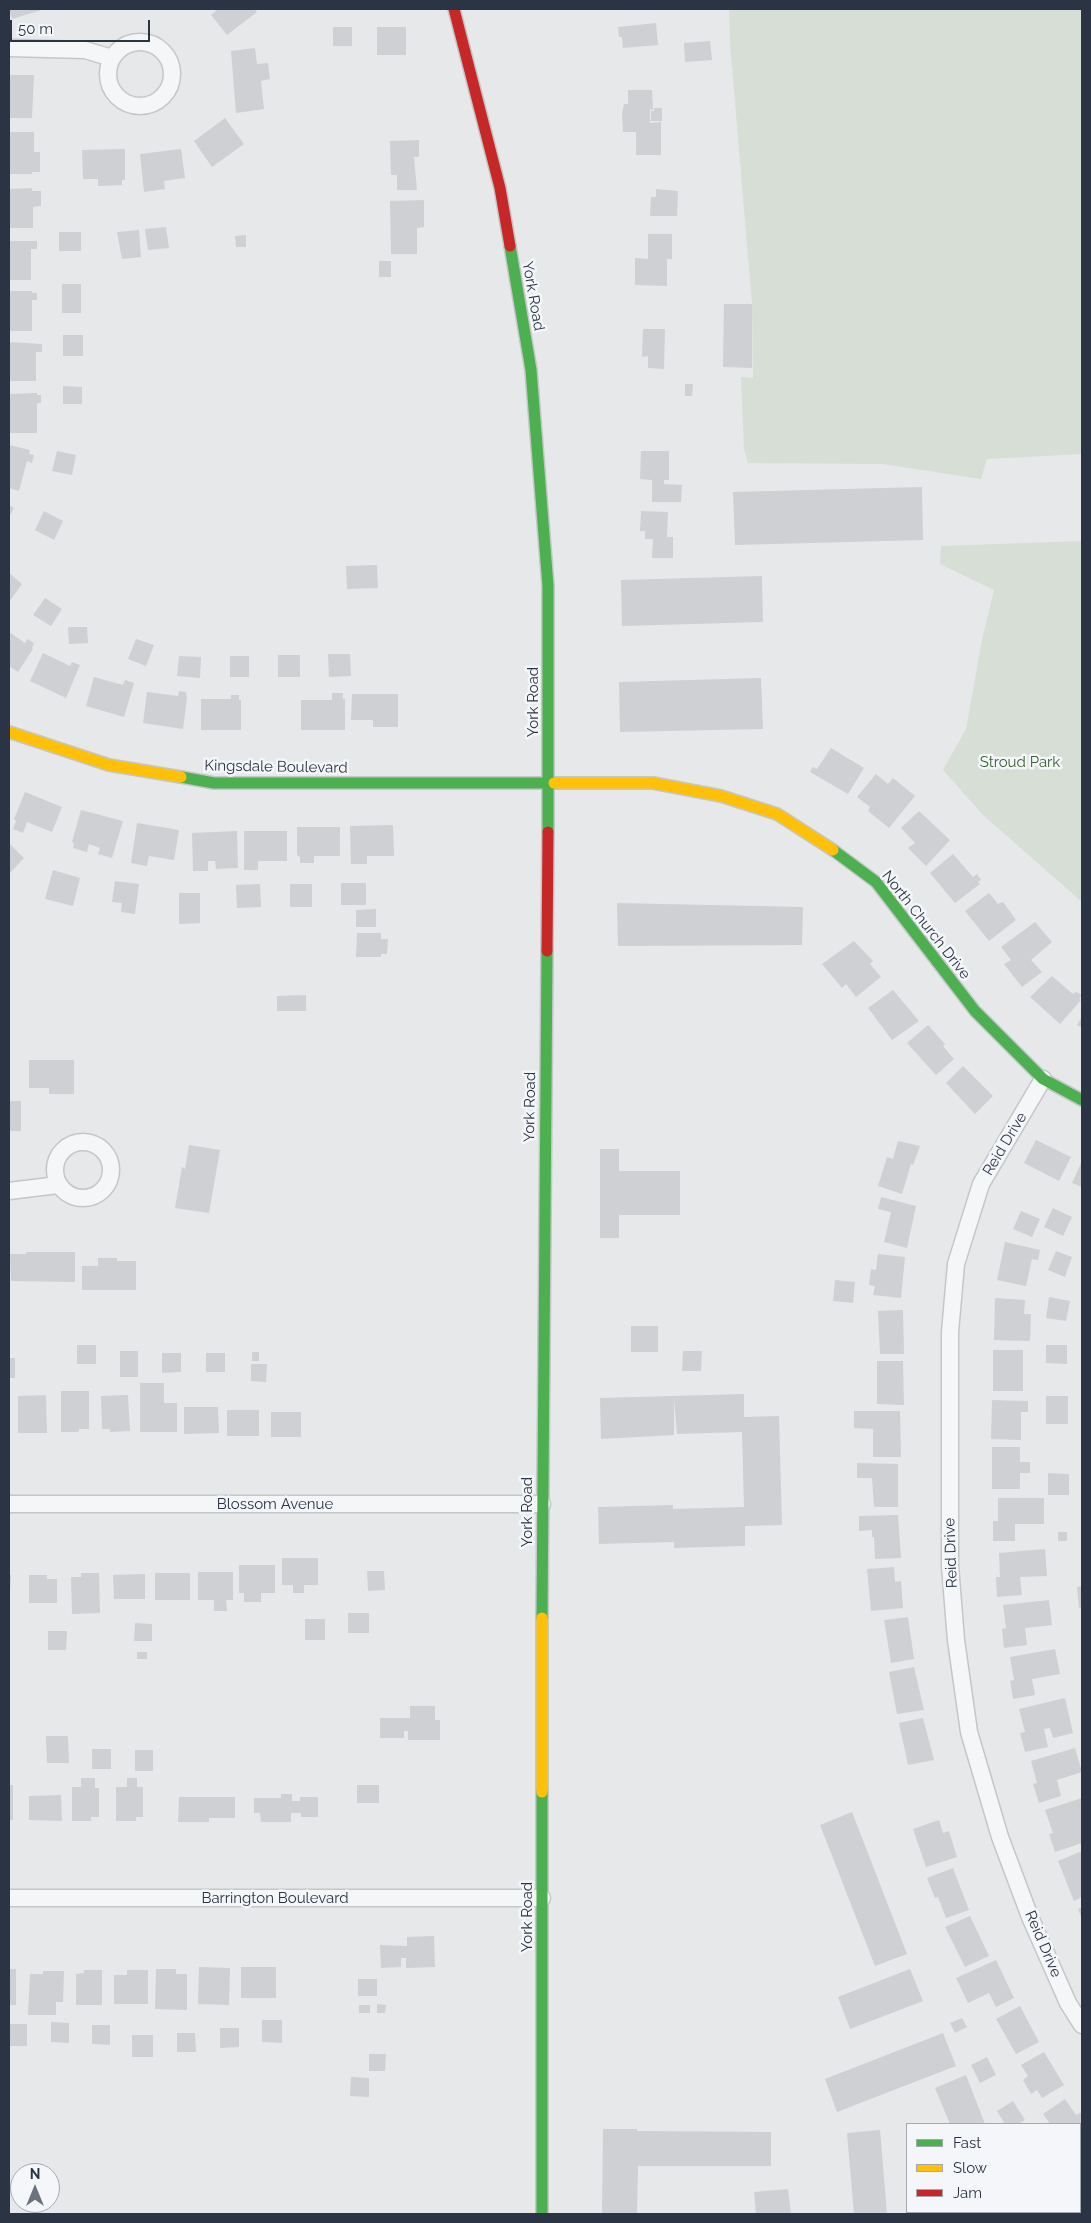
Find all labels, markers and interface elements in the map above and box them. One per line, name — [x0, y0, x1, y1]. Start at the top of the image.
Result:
scale bar — [12, 10, 152, 42]
text: 50 m — [18, 20, 53, 38]
street label: York Road — [518, 260, 548, 332]
street label: York Road — [524, 667, 542, 737]
park label: Stroud Park — [980, 753, 1060, 771]
street label: Kingsdale Boulevard — [204, 757, 348, 777]
street label: North Church Drive — [878, 867, 974, 983]
street label: York Road — [520, 1072, 540, 1142]
street label: Reid Drive — [979, 1109, 1031, 1179]
street label: York Road — [518, 1477, 536, 1547]
street label: Blossom Avenue — [217, 1495, 333, 1513]
street label: Reid Drive — [941, 1517, 961, 1589]
street label: York Road — [518, 1882, 536, 1952]
street label: Barrington Boulevard — [201, 1889, 349, 1907]
street label: Reid Drive — [1021, 1908, 1065, 1980]
legend — [906, 2123, 1081, 2213]
text: Fast — [953, 2134, 981, 2152]
text: Slow — [953, 2159, 987, 2177]
north arrow — [10, 2163, 60, 2213]
text: N — [30, 2166, 40, 2182]
text: Jam — [953, 2184, 982, 2202]

